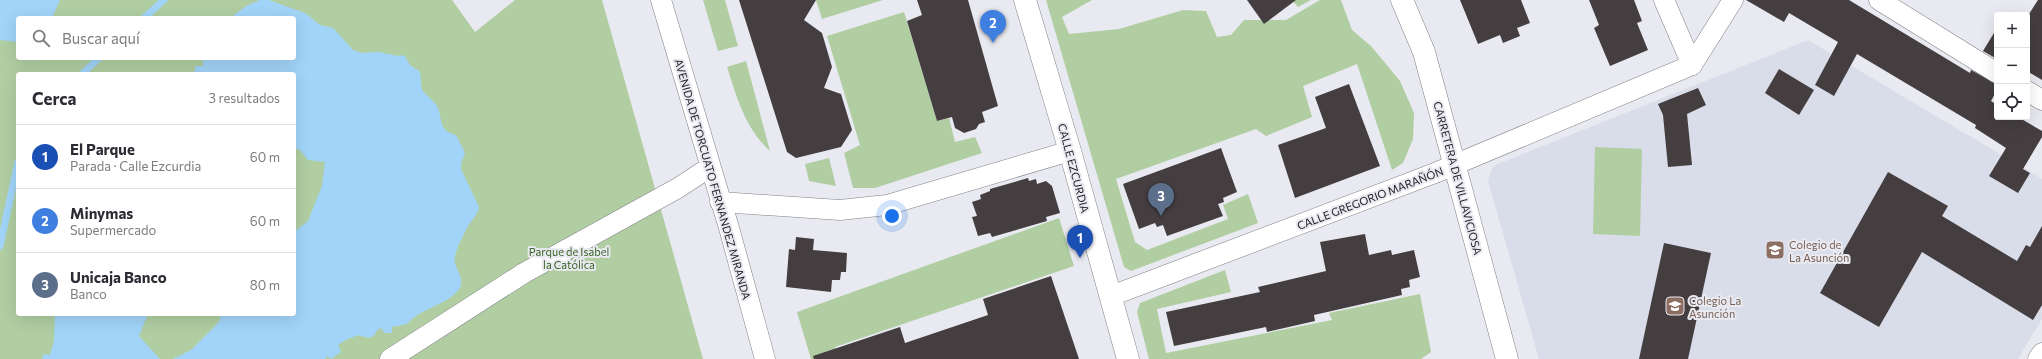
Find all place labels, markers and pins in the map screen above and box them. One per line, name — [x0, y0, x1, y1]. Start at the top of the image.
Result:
pin: 2 — [980, 10, 1006, 43]
pin: 3 — [1148, 183, 1174, 216]
pin: 1 — [1067, 225, 1093, 258]
place label: Colegio de La Asunción — [1789, 238, 1849, 264]
school or university icon: Colegio de La Asunción — [1764, 239, 1786, 261]
place label: Colegio La Asunción — [1689, 294, 1741, 320]
school or university icon: Colegio La Asunción — [1664, 295, 1686, 317]

